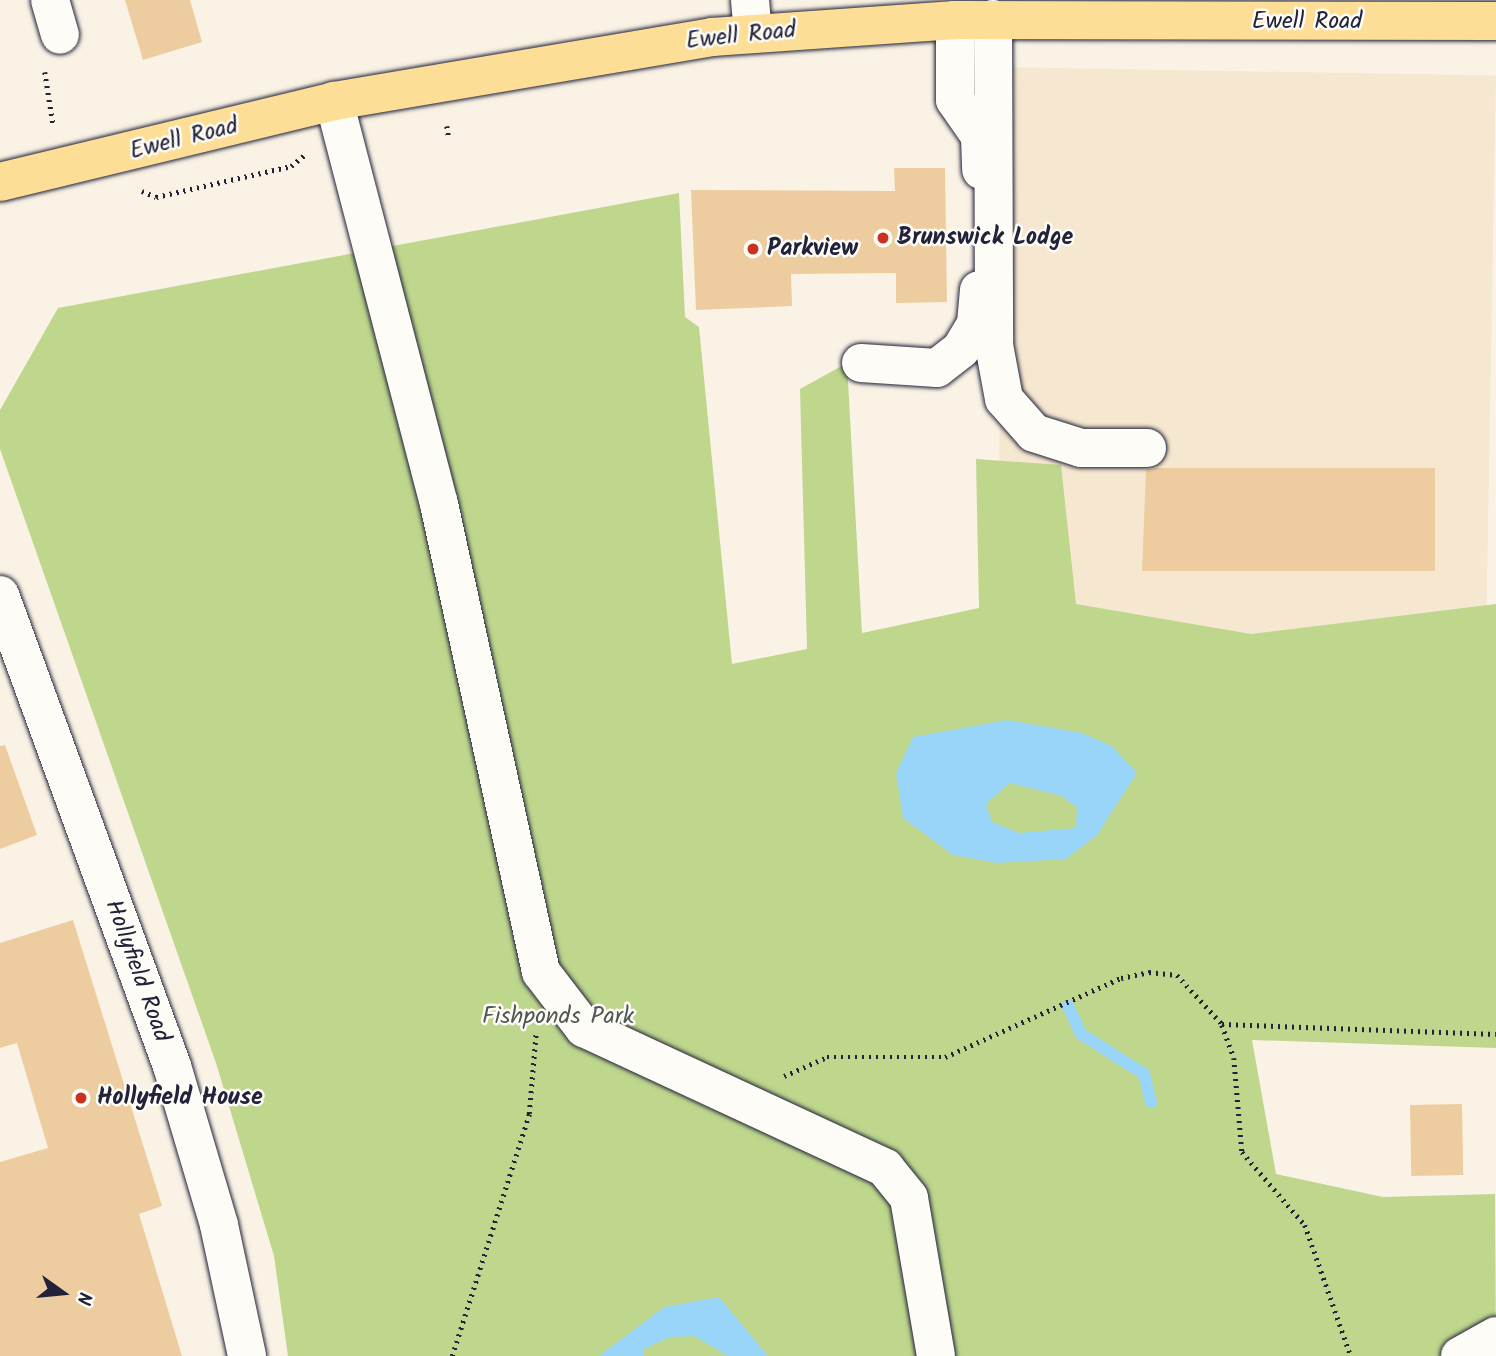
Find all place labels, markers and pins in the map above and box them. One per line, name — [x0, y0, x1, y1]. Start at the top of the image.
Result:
place label: Brunswick Lodge — [897, 224, 1073, 252]
marker: Brunswick Lodge — [875, 230, 891, 246]
place label: Parkview — [767, 235, 858, 263]
marker: Parkview — [745, 241, 761, 257]
place label: Hollyfield House — [97, 1084, 263, 1112]
marker: Hollyfield House — [71, 1088, 91, 1108]

